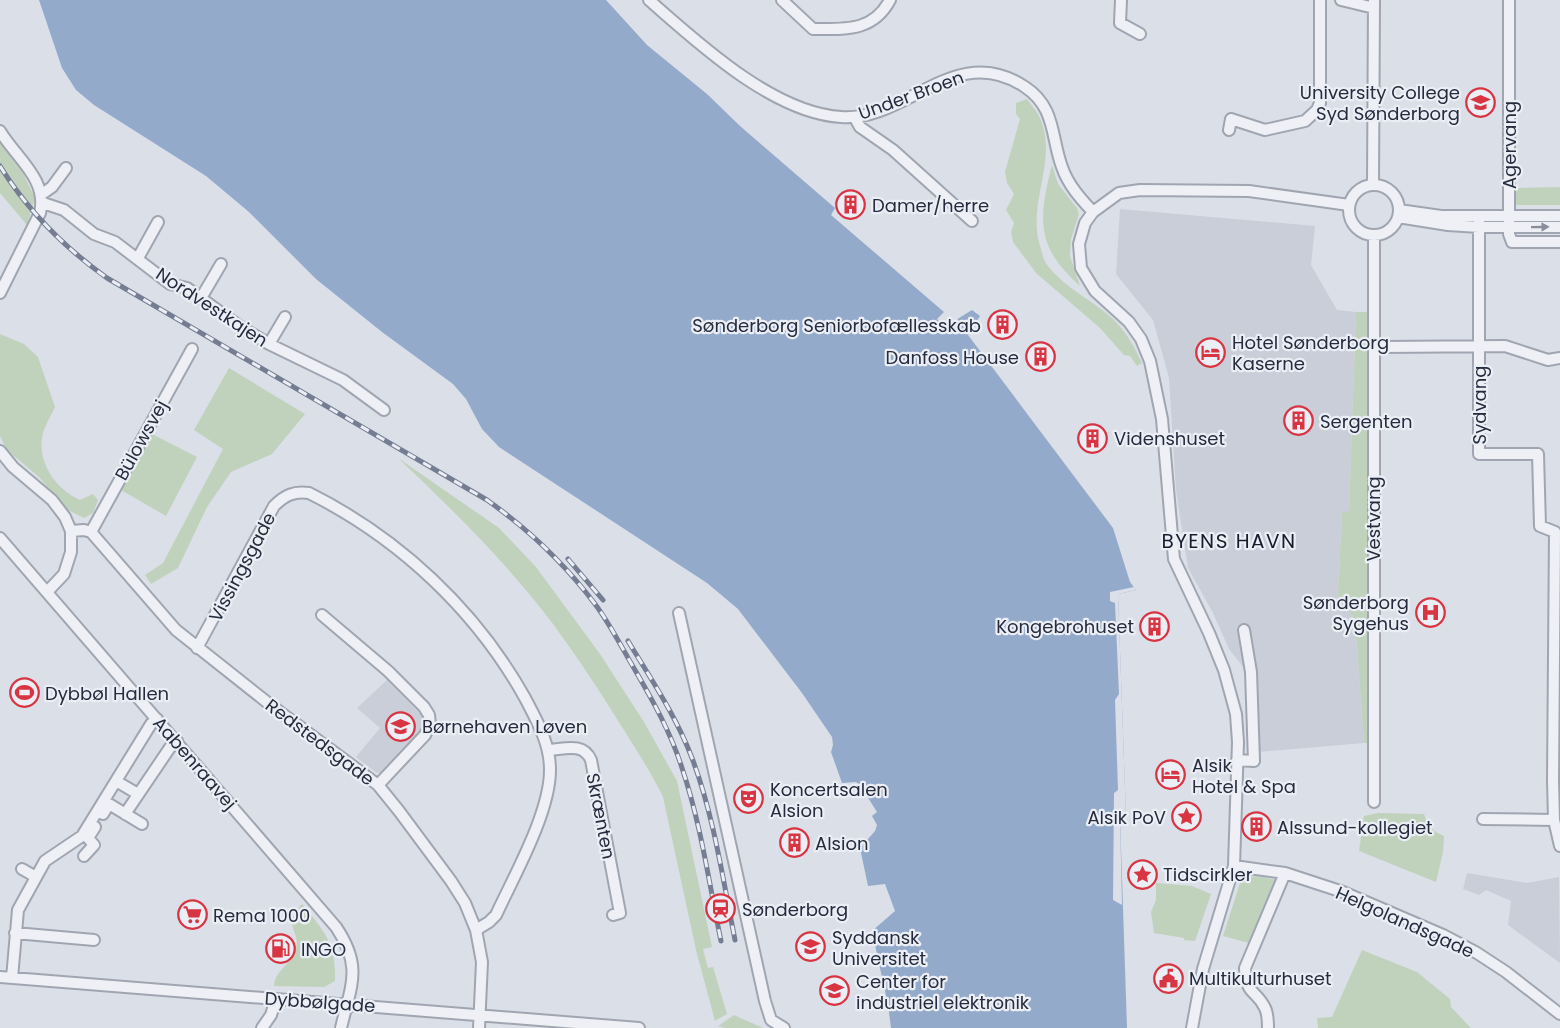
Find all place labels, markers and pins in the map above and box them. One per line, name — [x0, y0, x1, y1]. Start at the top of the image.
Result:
place label: University College Syd Sønderborg — [1300, 80, 1460, 126]
school or university icon: University College Syd Sønderborg — [1465, 86, 1497, 118]
building icon: Damer/herre — [835, 189, 867, 221]
place label: Damer/herre — [872, 193, 989, 218]
building icon: Sønderborg Seniorbofællesskab — [986, 309, 1018, 341]
place label: Sønderborg Seniorbofællesskab — [692, 313, 981, 338]
place label: Hotel Sønderborg Kaserne — [1232, 330, 1389, 376]
hotel icon: Hotel Sønderborg Kaserne — [1195, 336, 1227, 368]
building icon: Danfoss House — [1024, 341, 1056, 373]
place label: Danfoss House — [885, 345, 1019, 370]
building icon: Sergenten — [1283, 405, 1315, 437]
place label: Sergenten — [1320, 409, 1413, 434]
building icon: Videnshuset — [1077, 422, 1109, 454]
place label: Videnshuset — [1114, 426, 1225, 451]
place label: Sønderborg Sygehus — [1303, 590, 1409, 636]
hospital icon: Sønderborg Sygehus — [1414, 596, 1446, 628]
building icon: Kongebrohuset — [1139, 610, 1171, 642]
place label: Kongebrohuset — [996, 614, 1134, 639]
sports icon: Dybbøl Hallen — [8, 677, 40, 709]
place label: Dybbøl Hallen — [45, 681, 169, 706]
school or university icon: Børnehaven Løven — [385, 710, 417, 742]
place label: Børnehaven Løven — [422, 714, 587, 739]
place label: Alsik Hotel & Spa — [1192, 753, 1296, 799]
hotel icon: Alsik Hotel & Spa — [1155, 759, 1187, 791]
place label: Koncertsalen Alsion — [770, 777, 888, 823]
theatre icon: Koncertsalen Alsion — [733, 783, 765, 815]
place icon: Alsik PoV — [1171, 801, 1203, 833]
place label: Alsik PoV — [1087, 805, 1166, 830]
building icon: Alssund-kollegiet — [1240, 811, 1272, 843]
place label: Alssund-kollegiet — [1277, 815, 1433, 840]
building icon: Alsion — [778, 827, 810, 859]
place label: Alsion — [815, 831, 868, 856]
place icon: Tidscirkler — [1126, 858, 1158, 890]
place label: Tidscirkler — [1163, 862, 1253, 887]
station icon: Sønderborg — [705, 893, 737, 925]
place label: Sønderborg — [742, 897, 848, 922]
supermarket icon: Rema 1000 — [176, 899, 208, 931]
place label: Rema 1000 — [213, 903, 310, 928]
place label: Syddansk Universitet — [832, 925, 926, 971]
school or university icon: Syddansk Universitet — [795, 931, 827, 963]
fuel station icon: INGO — [264, 933, 296, 965]
place label: INGO — [301, 937, 346, 962]
public building icon: Multikulturhuset — [1152, 962, 1184, 994]
place label: Multikulturhuset — [1189, 966, 1332, 991]
place label: Center for industriel elektronik — [856, 969, 1030, 1015]
school or university icon: Center for industriel elektronik — [819, 975, 851, 1007]

